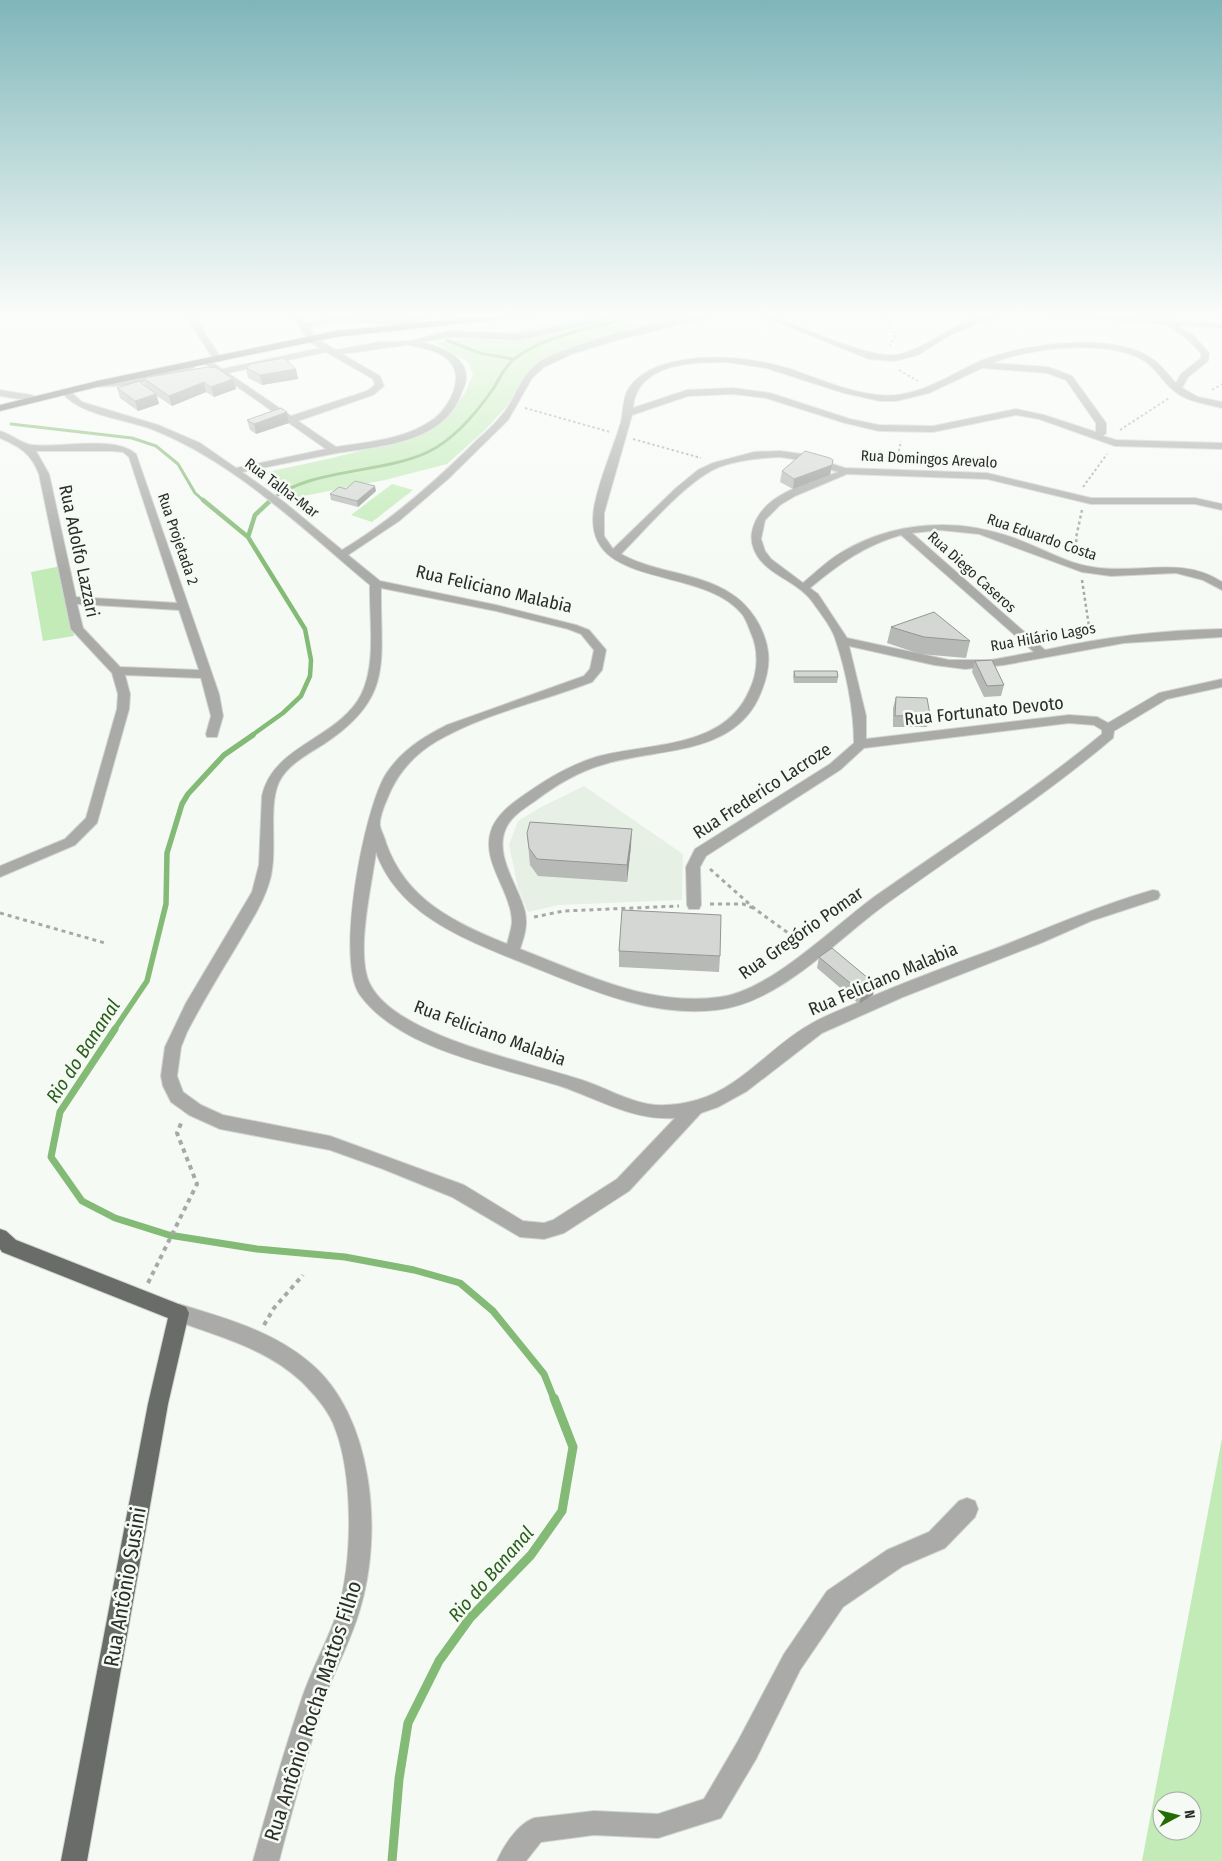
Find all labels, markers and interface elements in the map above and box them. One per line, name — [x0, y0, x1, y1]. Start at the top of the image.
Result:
street label: Rua Domingos Arevalo — [860, 446, 998, 472]
street label: Rua Talha-Mar — [241, 454, 323, 522]
street label: Rua Adolfo Lazzari — [54, 483, 104, 619]
street label: Rua Projetada 2 — [154, 491, 202, 588]
street label: Rua Eduardo Costa — [985, 510, 1099, 564]
street label: Rua Diego Caseros — [924, 528, 1020, 616]
street label: Rua Feliciano Malabia — [414, 560, 574, 618]
street label: Rua Hilário Lagos — [989, 619, 1097, 655]
street label: Rua Fortunato Devoto — [903, 692, 1065, 730]
street label: Rua Frederico Lacroze — [689, 738, 835, 844]
street label: Rua Gregório Pomar — [735, 882, 868, 984]
street label: Rua Feliciano Malabia — [805, 938, 961, 1020]
water label: Rio do Bananal — [41, 995, 125, 1107]
street label: Rua Feliciano Malabia — [411, 995, 569, 1071]
street label: Rua Antônio Susini — [98, 1505, 152, 1669]
water label: Rio do Bananal — [443, 1522, 539, 1626]
street label: Rua Antônio Rocha Mattos Filho — [259, 1578, 367, 1844]
north arrow — [1152, 1791, 1202, 1841]
text: N — [1180, 1809, 1198, 1820]

